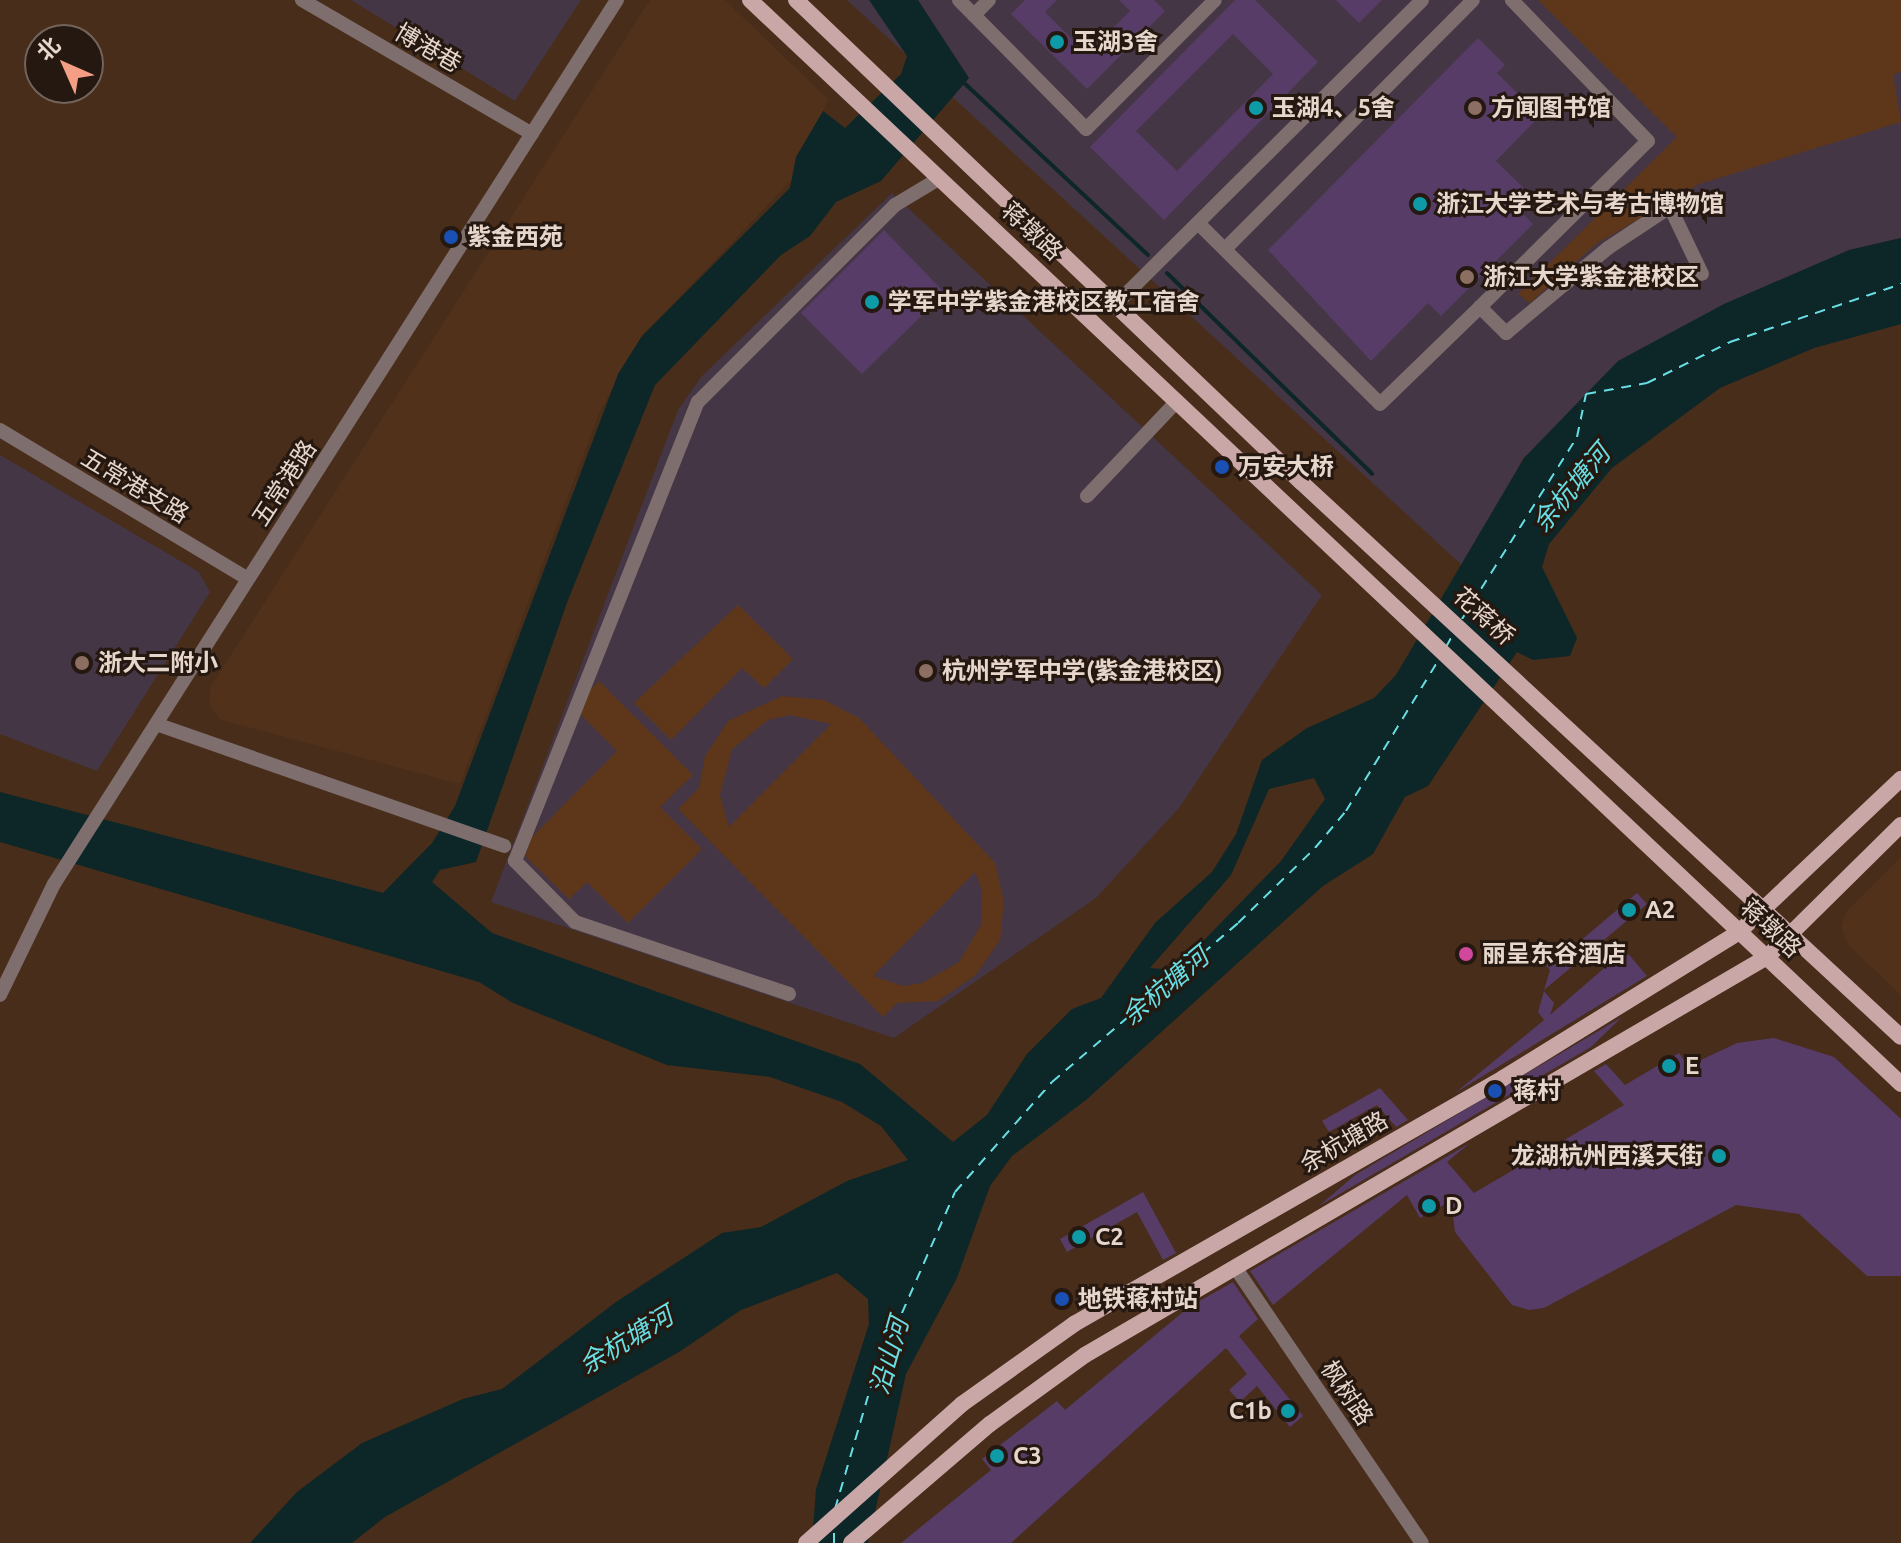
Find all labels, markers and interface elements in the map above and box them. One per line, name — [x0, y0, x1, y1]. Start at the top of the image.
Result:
street label: 博港巷 — [390, 18, 466, 78]
north arrow — [24, 24, 104, 104]
place label: 玉湖3舍 — [1073, 28, 1159, 56]
text: 北 — [31, 31, 65, 65]
marker: 玉湖3舍 — [1048, 33, 1066, 51]
place label: 玉湖4、5舍 — [1272, 94, 1395, 122]
place label: 方闻图书馆 — [1491, 94, 1611, 122]
marker: 玉湖4、5舍 — [1247, 99, 1265, 117]
marker: 方闻图书馆 — [1466, 99, 1484, 117]
place label: 浙江大学艺术与考古博物馆 — [1436, 190, 1724, 218]
marker: 浙江大学艺术与考古博物馆 — [1411, 195, 1429, 213]
street label: 蒋墩路 — [996, 196, 1068, 266]
place label: 紫金西苑 — [467, 223, 563, 251]
marker: 紫金西苑 — [442, 228, 460, 246]
place label: 浙江大学紫金港校区 — [1483, 263, 1699, 291]
marker: 浙江大学紫金港校区 — [1458, 268, 1476, 286]
place label: 学军中学紫金港校区教工宿舍 — [888, 288, 1200, 316]
marker: 学军中学紫金港校区教工宿舍 — [863, 293, 881, 311]
street label: 五常港路 — [246, 435, 322, 531]
water label: 余杭塘河 — [1526, 438, 1616, 538]
street label: 五常港支路 — [76, 443, 194, 529]
place label: 万安大桥 — [1238, 453, 1334, 481]
marker: 万安大桥 — [1213, 458, 1231, 476]
street label: 花蒋桥 — [1448, 581, 1520, 651]
place label: 浙大二附小 — [98, 649, 218, 677]
marker: 浙大二附小 — [73, 654, 91, 672]
place label: 杭州学军中学(紫金港校区) — [942, 657, 1223, 685]
marker: 杭州学军中学(紫金港校区) — [917, 662, 935, 680]
street label: 蒋墩路 — [1735, 893, 1807, 963]
place label: A2 — [1645, 896, 1675, 924]
marker: A2 — [1620, 901, 1638, 919]
place label: 丽呈东谷酒店 — [1482, 940, 1626, 968]
water label: 余杭塘河 — [1115, 941, 1215, 1031]
marker: 丽呈东谷酒店 — [1457, 945, 1475, 963]
place label: E — [1685, 1052, 1699, 1080]
marker: E — [1660, 1057, 1678, 1075]
place label: 蒋村 — [1513, 1077, 1561, 1105]
marker: 蒋村 — [1484, 1080, 1506, 1102]
street label: 余杭塘路 — [1295, 1106, 1393, 1178]
place label: 龙湖杭州西溪天街 — [1511, 1142, 1703, 1170]
marker: 龙湖杭州西溪天街 — [1710, 1147, 1728, 1165]
place label: D — [1445, 1192, 1462, 1220]
marker: D — [1420, 1197, 1438, 1215]
place label: C2 — [1095, 1223, 1124, 1251]
marker: C2 — [1070, 1228, 1088, 1246]
place label: 地铁蒋村站 — [1078, 1285, 1198, 1313]
marker: 地铁蒋村站 — [1053, 1290, 1071, 1308]
water label: 余杭塘河 — [573, 1300, 679, 1380]
water label: 沿山河 — [863, 1314, 915, 1398]
street label: 枫树路 — [1315, 1355, 1379, 1431]
place label: C1b — [1229, 1397, 1272, 1425]
marker: C1b — [1279, 1402, 1297, 1420]
place label: C3 — [1013, 1442, 1042, 1470]
marker: C3 — [988, 1447, 1006, 1465]

